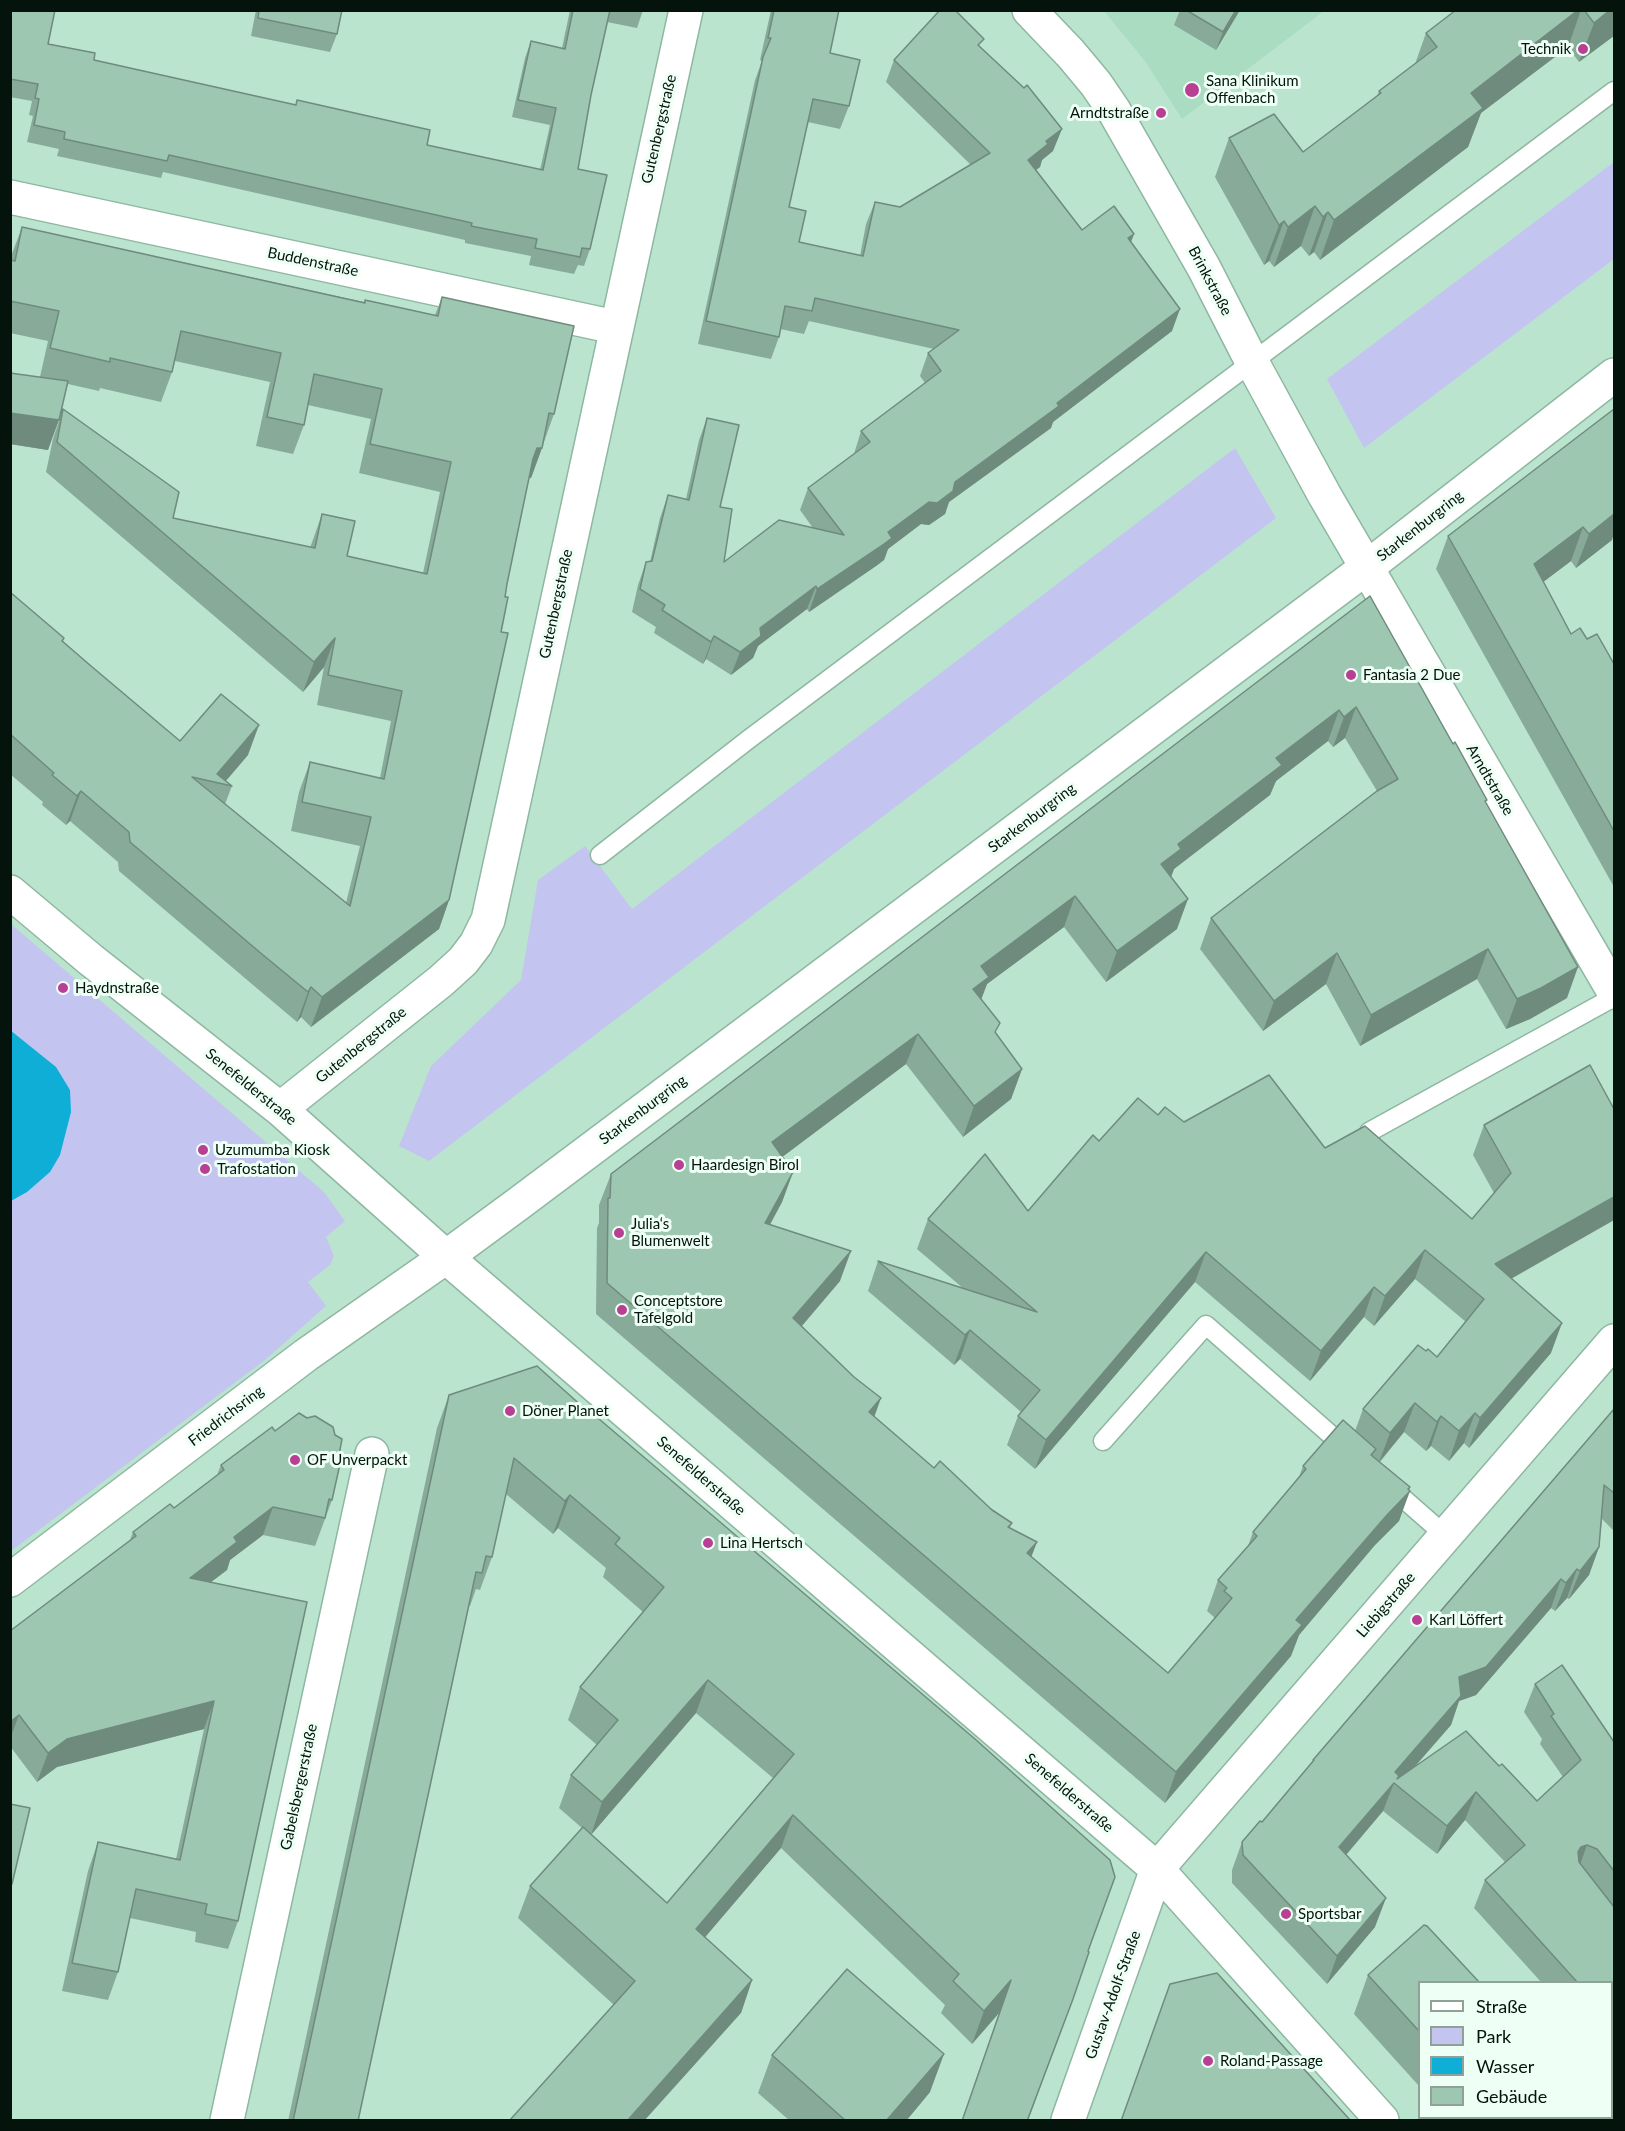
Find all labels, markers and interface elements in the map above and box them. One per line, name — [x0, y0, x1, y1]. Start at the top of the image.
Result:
place label: Technik — [1521, 40, 1571, 58]
marker: Technik — [1576, 42, 1590, 56]
place label: Sana Klinikum Offenbach — [1206, 72, 1299, 107]
street label: Gutenbergstraße — [638, 73, 680, 185]
marker: Sana Klinikum Offenbach — [1183, 81, 1201, 99]
place label: Arndtstraße — [1070, 104, 1149, 122]
marker: Arndtstraße — [1154, 106, 1168, 120]
street label: Brinkstraße — [1184, 243, 1236, 319]
street label: Buddenstraße — [266, 244, 360, 280]
street label: Starkenburgring — [1373, 487, 1467, 565]
street label: Gutenbergstraße — [536, 548, 576, 660]
place label: Fantasia 2 Due — [1363, 666, 1460, 684]
marker: Fantasia 2 Due — [1344, 668, 1358, 682]
street label: Arndtstraße — [1462, 741, 1518, 819]
street label: Starkenburgring — [985, 779, 1079, 857]
place label: Haydnstraße — [75, 979, 159, 997]
marker: Haydnstraße — [56, 981, 70, 995]
street label: Gutenbergstraße — [312, 1003, 410, 1087]
street label: Senefelderstraße — [202, 1045, 300, 1129]
street label: Starkenburgring — [596, 1071, 690, 1149]
place label: Uzumumba Kiosk — [215, 1141, 330, 1159]
marker: Uzumumba Kiosk — [196, 1143, 210, 1157]
place label: Haardesign Birol — [691, 1156, 799, 1174]
marker: Haardesign Birol — [672, 1158, 686, 1172]
place label: Trafostation — [217, 1160, 296, 1178]
marker: Trafostation — [198, 1162, 212, 1176]
place label: Julia‘s Blumenwelt — [631, 1215, 710, 1250]
marker: Julia‘s Blumenwelt — [612, 1226, 626, 1240]
place label: Conceptstore Tafelgold — [634, 1292, 723, 1327]
marker: Conceptstore Tafelgold — [615, 1303, 629, 1317]
street label: Friedrichsring — [185, 1382, 267, 1450]
place label: Döner Planet — [522, 1402, 609, 1420]
marker: Döner Planet — [503, 1404, 517, 1418]
street label: Senefelderstraße — [653, 1433, 749, 1519]
place label: OF Unverpackt — [307, 1451, 407, 1469]
marker: OF Unverpackt — [288, 1453, 302, 1467]
place label: Lina Hertsch — [720, 1534, 803, 1552]
marker: Lina Hertsch — [701, 1536, 715, 1550]
street label: Liebigstraße — [1353, 1569, 1419, 1641]
place label: Karl Löffert — [1429, 1611, 1503, 1629]
marker: Karl Löffert — [1410, 1613, 1424, 1627]
street label: Gabelsbergerstraße — [277, 1722, 321, 1852]
street label: Senefelderstraße — [1021, 1750, 1117, 1836]
place label: Sportsbar — [1298, 1905, 1362, 1923]
marker: Sportsbar — [1279, 1907, 1293, 1921]
street label: Gustav-Adolf-Straße — [1081, 1928, 1145, 2062]
legend — [1418, 1981, 1613, 2119]
text: Straße — [1476, 1995, 1527, 2017]
text: Park — [1476, 2025, 1511, 2047]
place label: Roland-Passage — [1220, 2052, 1323, 2070]
marker: Roland-Passage — [1201, 2054, 1215, 2068]
text: Wasser — [1476, 2055, 1534, 2077]
text: Gebäude — [1476, 2085, 1547, 2107]

